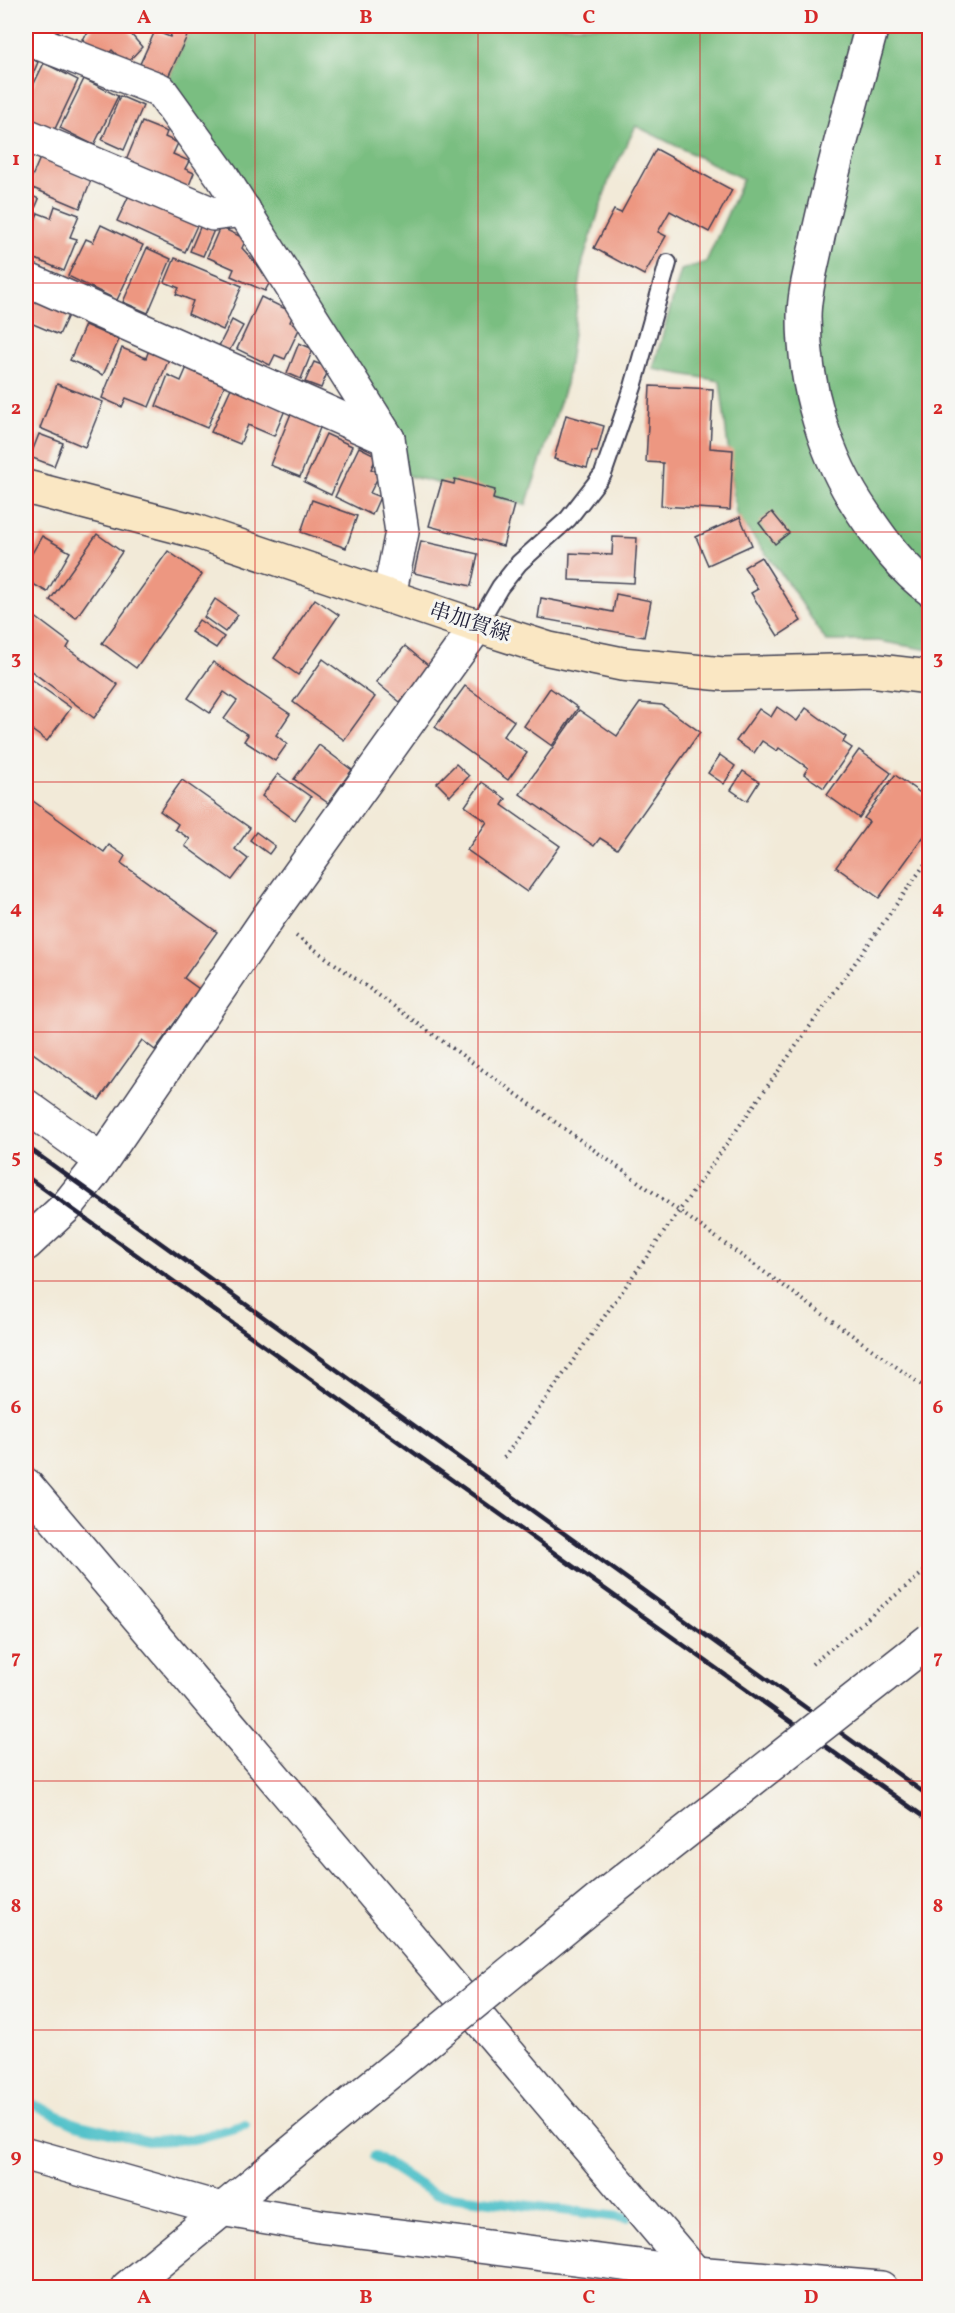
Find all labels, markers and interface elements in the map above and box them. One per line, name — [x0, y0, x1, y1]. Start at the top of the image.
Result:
text: A — [137, 4, 151, 32]
text: B — [359, 4, 373, 32]
text: C — [583, 4, 596, 32]
text: D — [804, 4, 818, 32]
text: 1 — [12, 146, 20, 174]
text: 1 — [934, 146, 942, 174]
text: 2 — [11, 395, 21, 423]
text: 2 — [933, 395, 943, 423]
street label: 串加賀線 — [426, 596, 514, 650]
text: 3 — [11, 645, 21, 673]
text: 3 — [933, 645, 943, 673]
text: 4 — [10, 895, 22, 923]
text: 4 — [932, 895, 944, 923]
text: 5 — [11, 1144, 21, 1172]
text: 5 — [933, 1144, 943, 1172]
text: 6 — [11, 1394, 22, 1422]
text: 6 — [933, 1394, 944, 1422]
text: 7 — [11, 1644, 21, 1672]
text: 7 — [933, 1644, 943, 1672]
text: 8 — [11, 1893, 21, 1921]
text: 8 — [933, 1893, 943, 1921]
text: 9 — [10, 2143, 22, 2171]
text: 9 — [932, 2143, 944, 2171]
text: A — [137, 2284, 151, 2312]
text: B — [359, 2284, 373, 2312]
text: C — [583, 2284, 596, 2312]
text: D — [804, 2284, 818, 2312]

